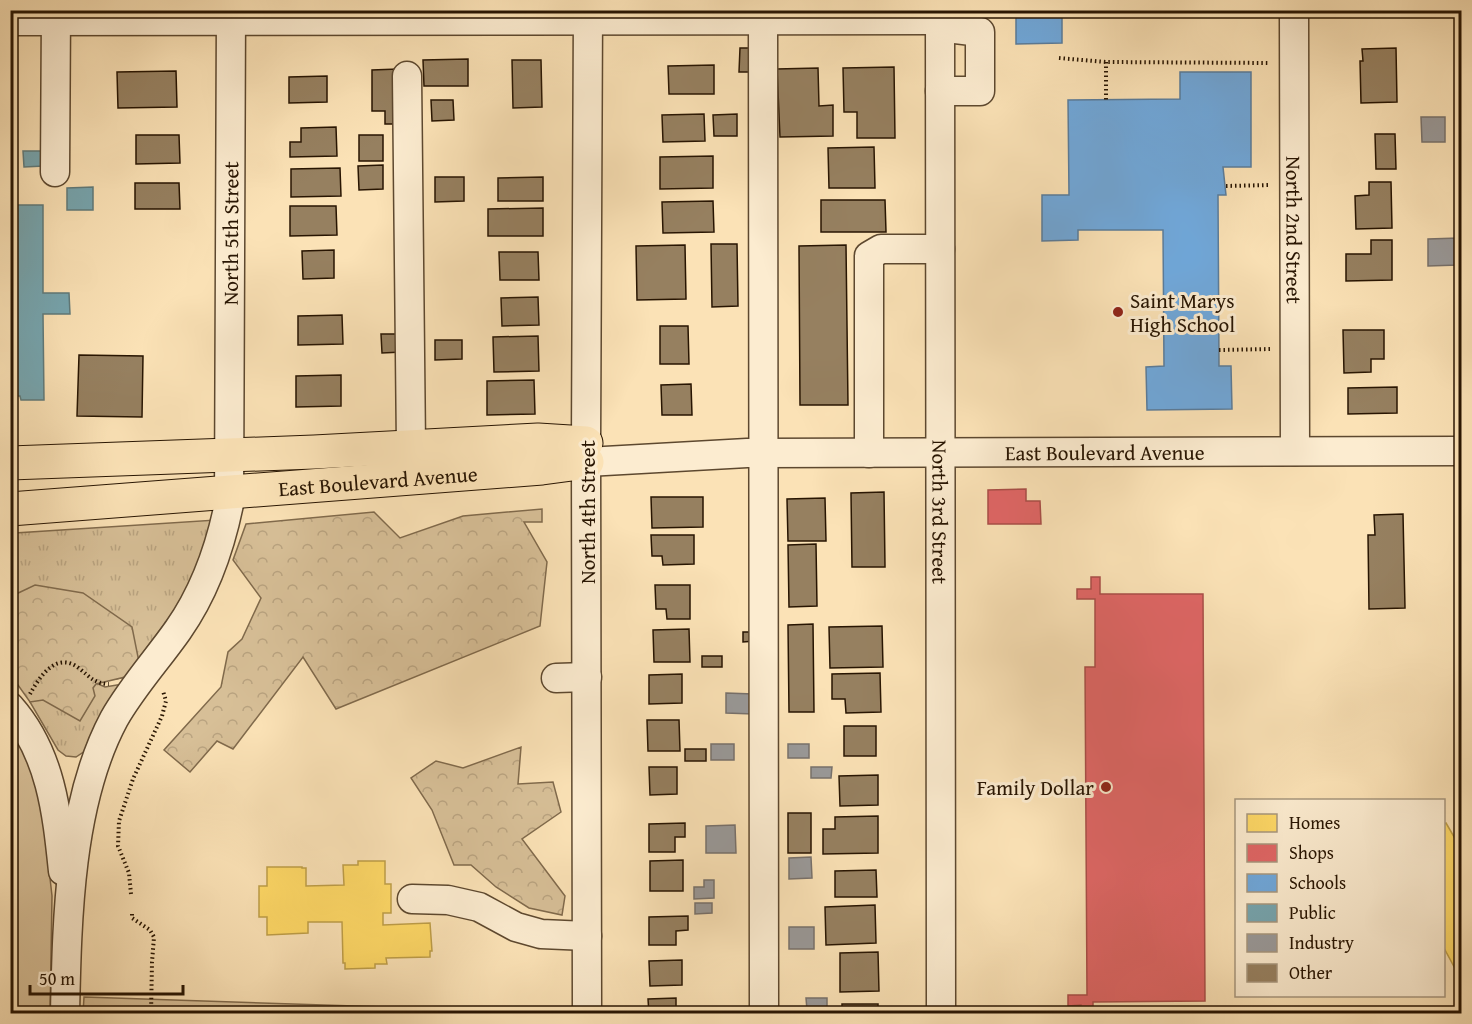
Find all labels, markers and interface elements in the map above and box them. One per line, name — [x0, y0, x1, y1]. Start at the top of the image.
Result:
street label: North 2nd Street — [1279, 156, 1310, 305]
street label: North 5th Street — [214, 161, 246, 305]
place label: Saint Marys High School — [1130, 285, 1235, 340]
marker: Saint Marys High School — [1111, 305, 1125, 319]
street label: East Boulevard Avenue — [1005, 436, 1205, 468]
street label: North 4th Street — [572, 439, 603, 584]
street label: North 3rd Street — [925, 440, 956, 585]
street label: East Boulevard Avenue — [277, 458, 479, 504]
place label: Family Dollar — [977, 772, 1094, 803]
marker: Family Dollar — [1099, 780, 1113, 794]
legend — [1235, 799, 1445, 997]
text: Homes — [1289, 809, 1340, 836]
text: Shops — [1289, 839, 1334, 866]
text: Schools — [1289, 869, 1346, 896]
text: Public — [1289, 899, 1336, 926]
text: Industry — [1289, 929, 1354, 956]
scale bar — [30, 958, 183, 996]
text: Other — [1289, 959, 1333, 986]
text: 50 m — [39, 965, 75, 992]

